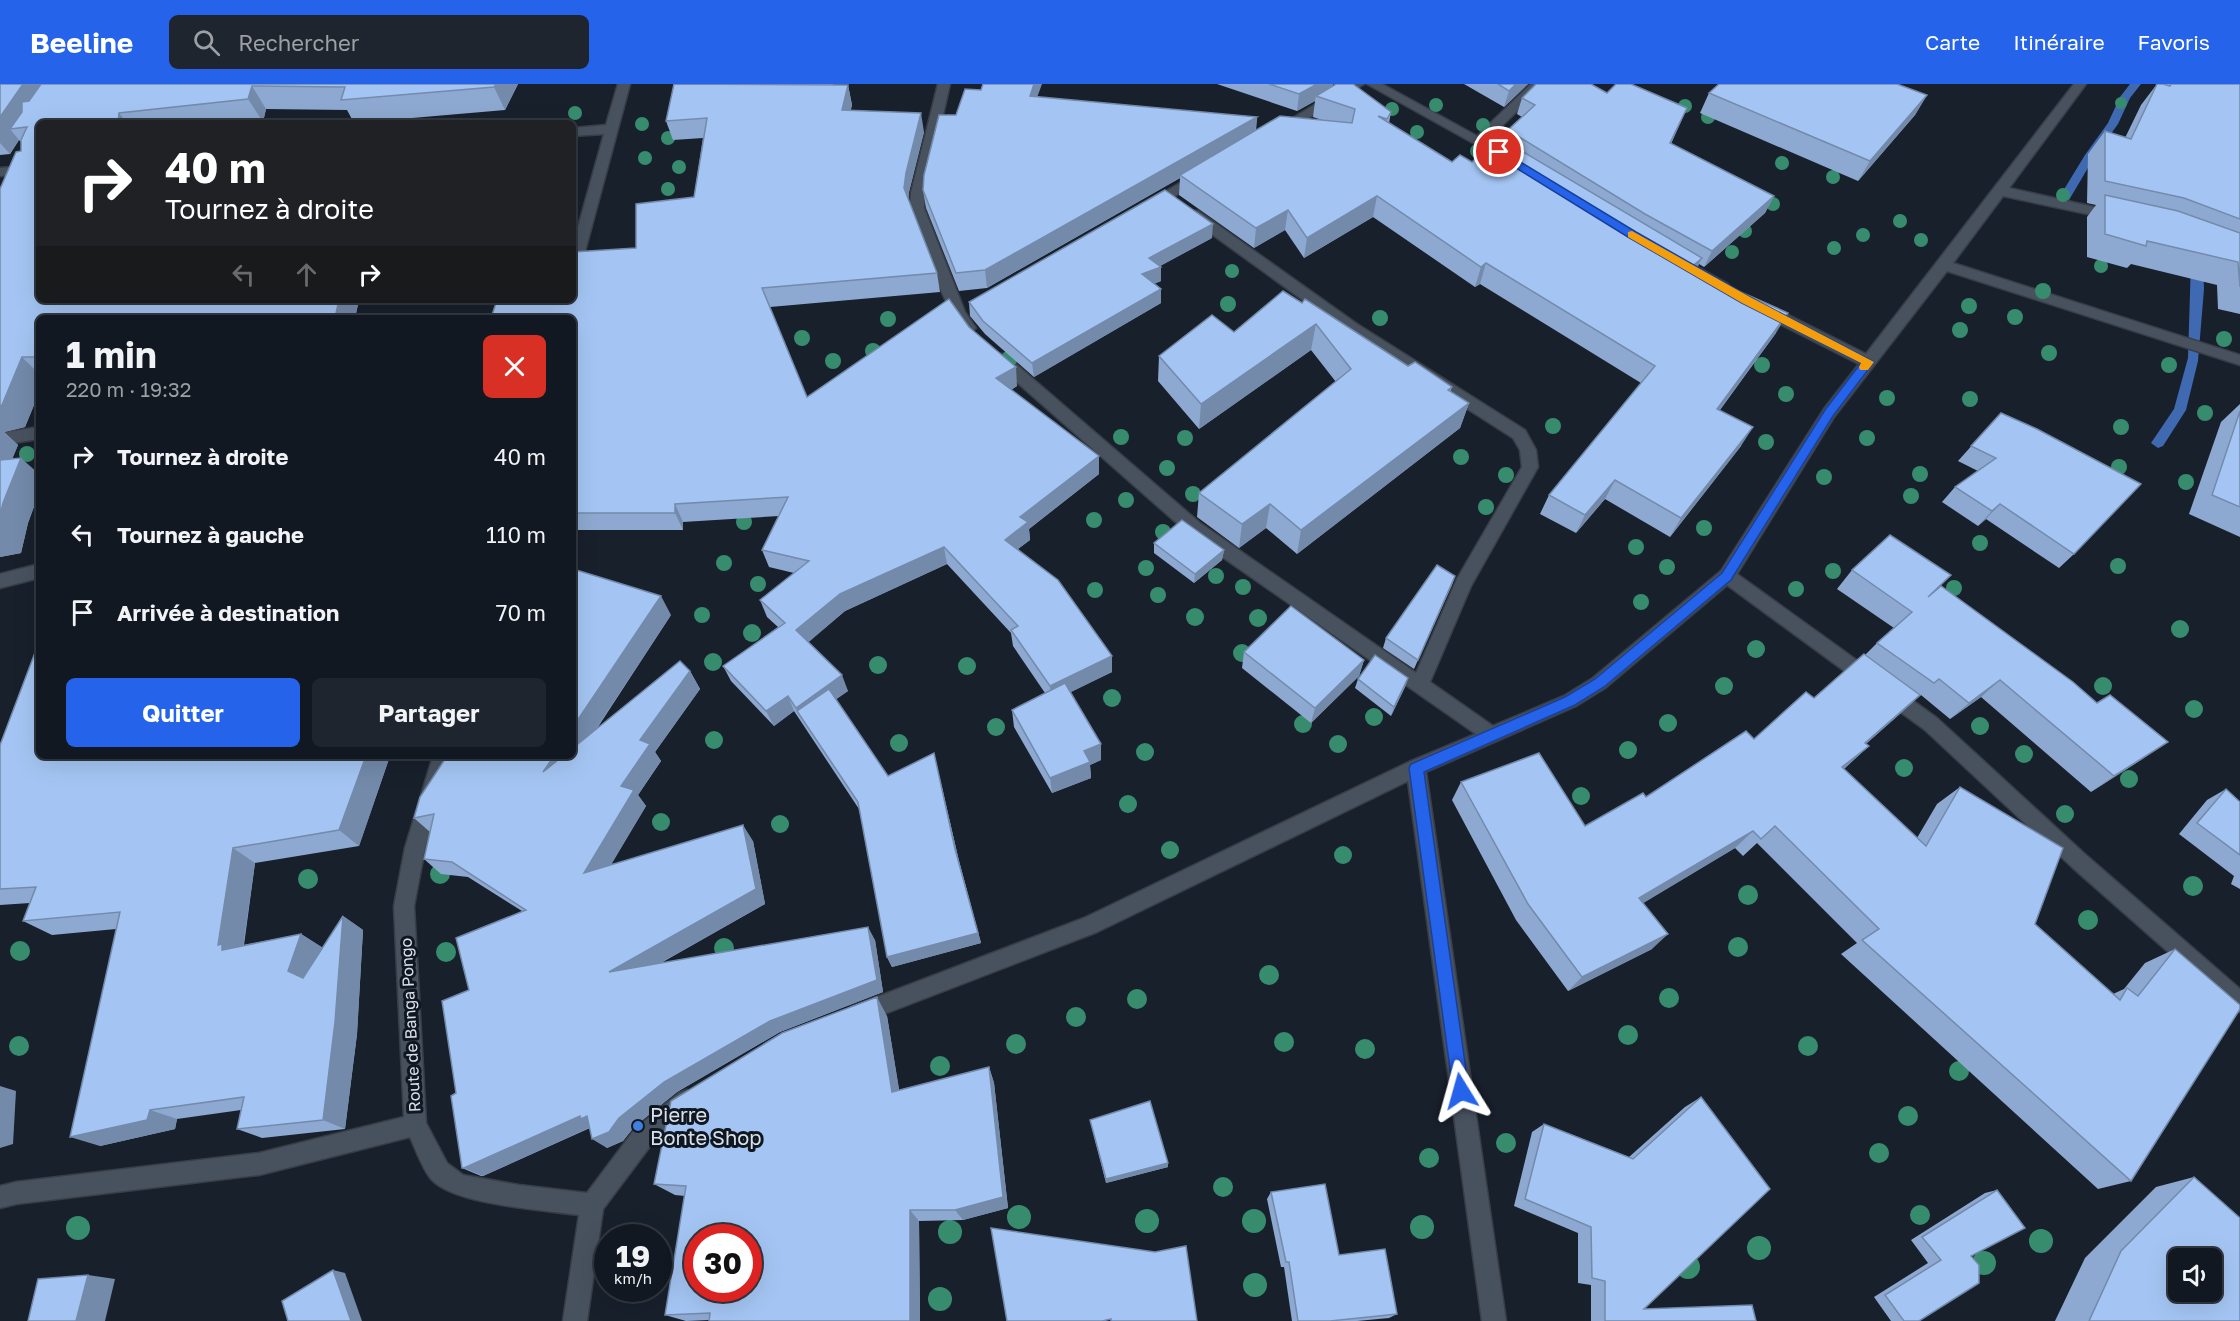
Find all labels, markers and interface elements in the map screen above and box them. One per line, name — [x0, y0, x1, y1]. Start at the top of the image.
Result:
search box — [169, 15, 589, 69]
text: Beeline — [30, 26, 133, 59]
icon: search — [190, 26, 223, 59]
text: Rechercher — [238, 29, 359, 56]
text: Carte — [1925, 29, 1980, 55]
text: Itinéraire — [2013, 29, 2105, 55]
text: Favoris — [2138, 29, 2210, 55]
pin — [1473, 126, 1524, 177]
icon: arrive — [1482, 135, 1515, 168]
text: 40 m — [165, 142, 266, 192]
icon: right — [66, 144, 144, 222]
text: Tournez à droite — [165, 193, 374, 225]
icon: left — [227, 258, 260, 291]
icon: ahead — [290, 258, 323, 291]
icon: right — [353, 258, 386, 291]
text: 1 min — [66, 333, 157, 376]
button: close — [483, 335, 546, 398]
text: 220 m · 19:32 — [66, 377, 191, 401]
icon: right — [66, 440, 99, 473]
text: Tournez à droite — [117, 443, 288, 470]
text: 40 m — [494, 443, 546, 470]
icon: left — [66, 518, 99, 551]
text: Tournez à gauche — [117, 521, 304, 548]
text: 110 m — [486, 521, 546, 548]
icon: arrive — [66, 596, 99, 629]
text: Arrivée à destination — [117, 599, 339, 626]
text: 70 m — [496, 599, 546, 626]
button: Quitter — [66, 678, 300, 747]
button: Partager — [312, 678, 546, 747]
street label: Route de Banga Pongo — [395, 937, 425, 1113]
position arrow — [1429, 1059, 1493, 1123]
place label: Pierre Bonte Shop — [650, 1102, 762, 1149]
marker: Pierre Bonte Shop — [631, 1119, 645, 1133]
speed limit sign: 30 — [684, 1224, 762, 1302]
text: 19 — [616, 1238, 650, 1274]
map controls — [2168, 1248, 2222, 1302]
button: sound — [2168, 1248, 2222, 1302]
text: km/h — [614, 1269, 652, 1287]

